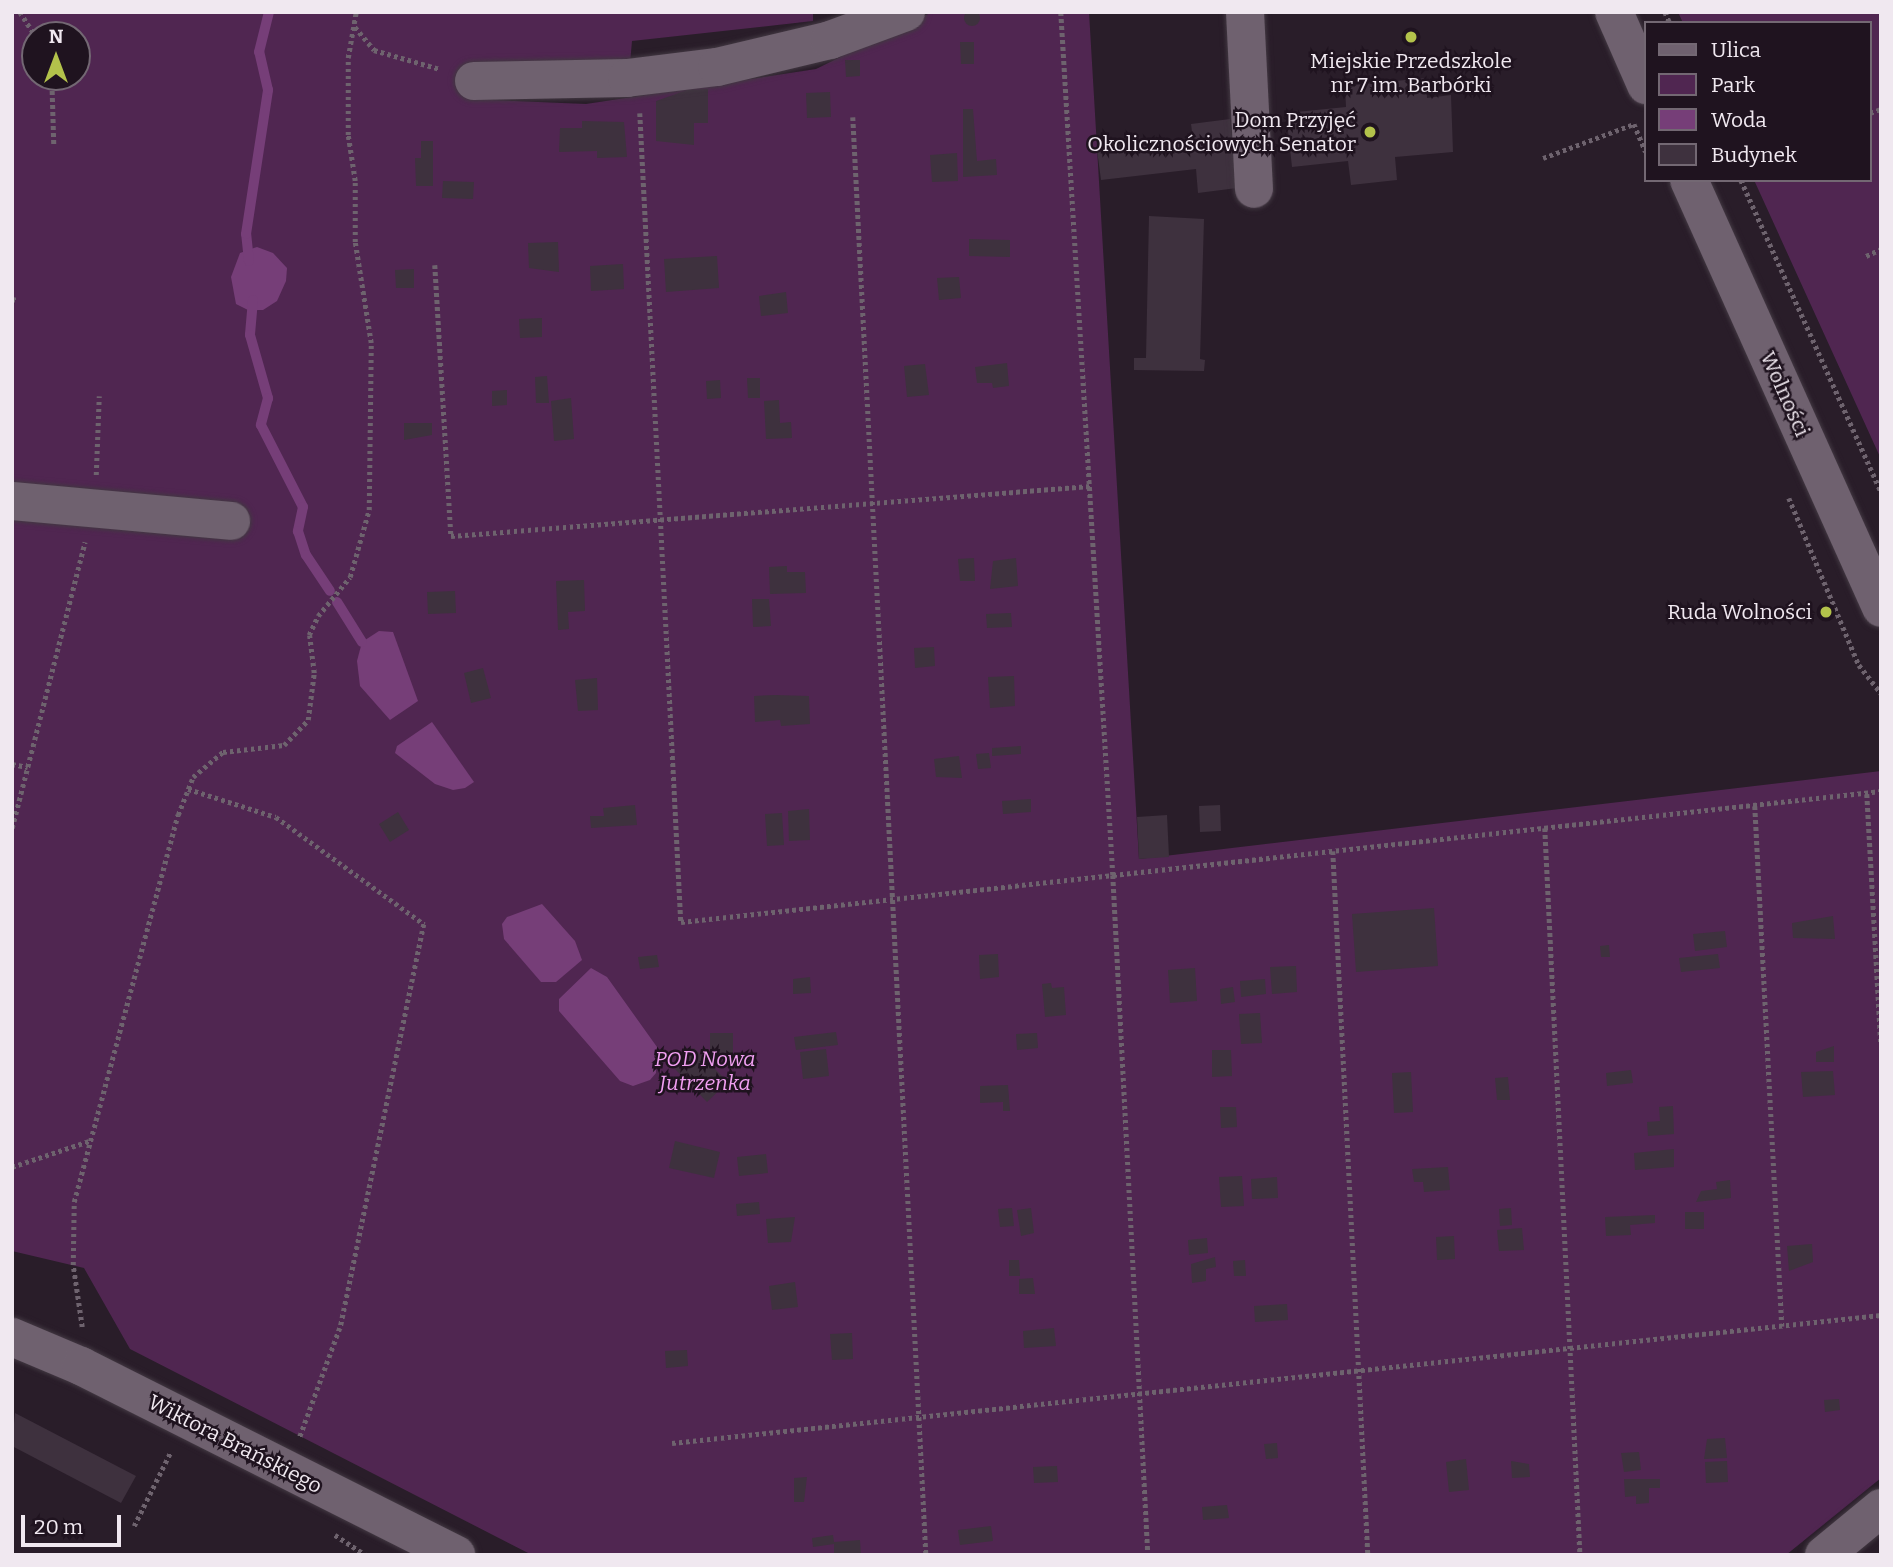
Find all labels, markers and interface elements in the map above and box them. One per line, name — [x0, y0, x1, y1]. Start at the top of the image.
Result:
north arrow — [21, 21, 91, 91]
legend — [1644, 21, 1872, 182]
text: N — [49, 25, 63, 48]
marker: Miejskie Przedszkole nr 7 im. Barbórki — [1403, 29, 1419, 45]
text: Ulica — [1711, 37, 1761, 63]
place label: Miejskie Przedszkole nr 7 im. Barbórki — [1310, 48, 1512, 98]
text: Park — [1711, 72, 1755, 98]
place label: Dom Przyjęć Okolicznościowych Senator — [1087, 107, 1356, 157]
text: Woda — [1711, 107, 1767, 133]
marker: Dom Przyjęć Okolicznościowych Senator — [1362, 124, 1378, 140]
text: Budynek — [1711, 142, 1797, 168]
street label: Wolności — [1755, 348, 1815, 440]
place label: Ruda Wolności — [1667, 599, 1812, 625]
marker: Ruda Wolności — [1818, 604, 1834, 620]
park label: POD Nowa Jutrzenka — [654, 1046, 756, 1096]
street label: Wiktora Brańskiego — [144, 1389, 326, 1499]
scale bar — [24, 1500, 124, 1544]
text: 20 m — [34, 1514, 83, 1540]

